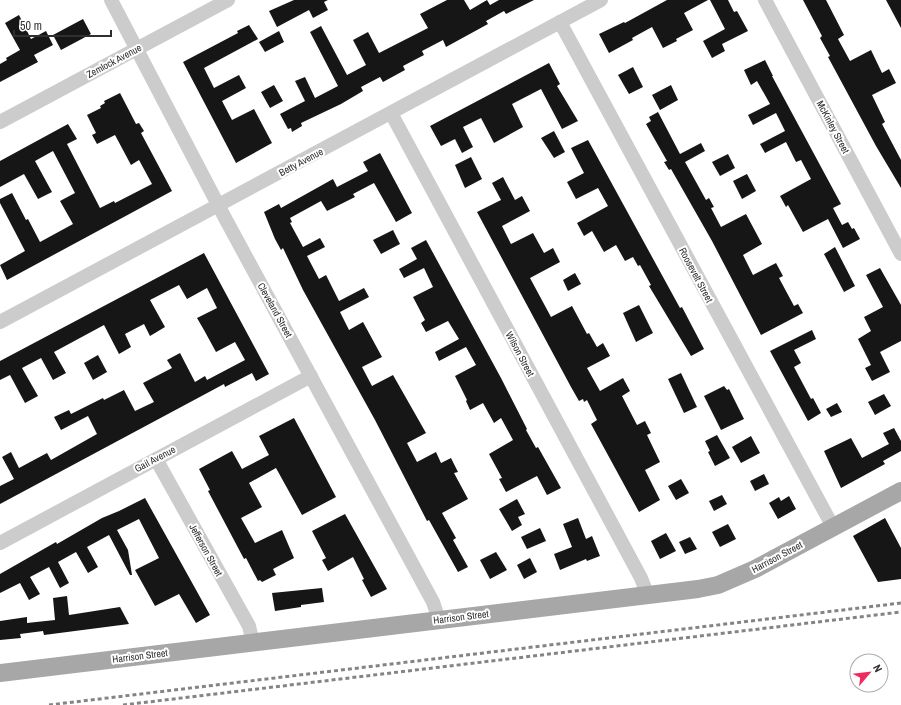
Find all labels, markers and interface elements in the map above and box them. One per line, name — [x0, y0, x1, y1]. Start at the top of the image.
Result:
scale bar — [14, 12, 111, 38]
text: 50 m — [20, 18, 42, 34]
street label: Zemlock Avenue — [84, 41, 144, 81]
street label: McKinley Street — [814, 98, 853, 156]
street label: Betty Avenue — [277, 145, 326, 179]
street label: Roosevelt Street — [676, 245, 716, 305]
street label: Cleveland Street — [255, 280, 296, 340]
street label: Wilson Street — [503, 329, 538, 379]
street label: Gail Avenue — [132, 443, 178, 475]
street label: Jefferson Street — [186, 522, 226, 579]
street label: Harrison Street — [749, 538, 805, 576]
street label: Harrison Street — [433, 607, 490, 627]
street label: Harrison Street — [112, 646, 169, 666]
north arrow — [849, 653, 889, 693]
text: N — [870, 662, 886, 674]

